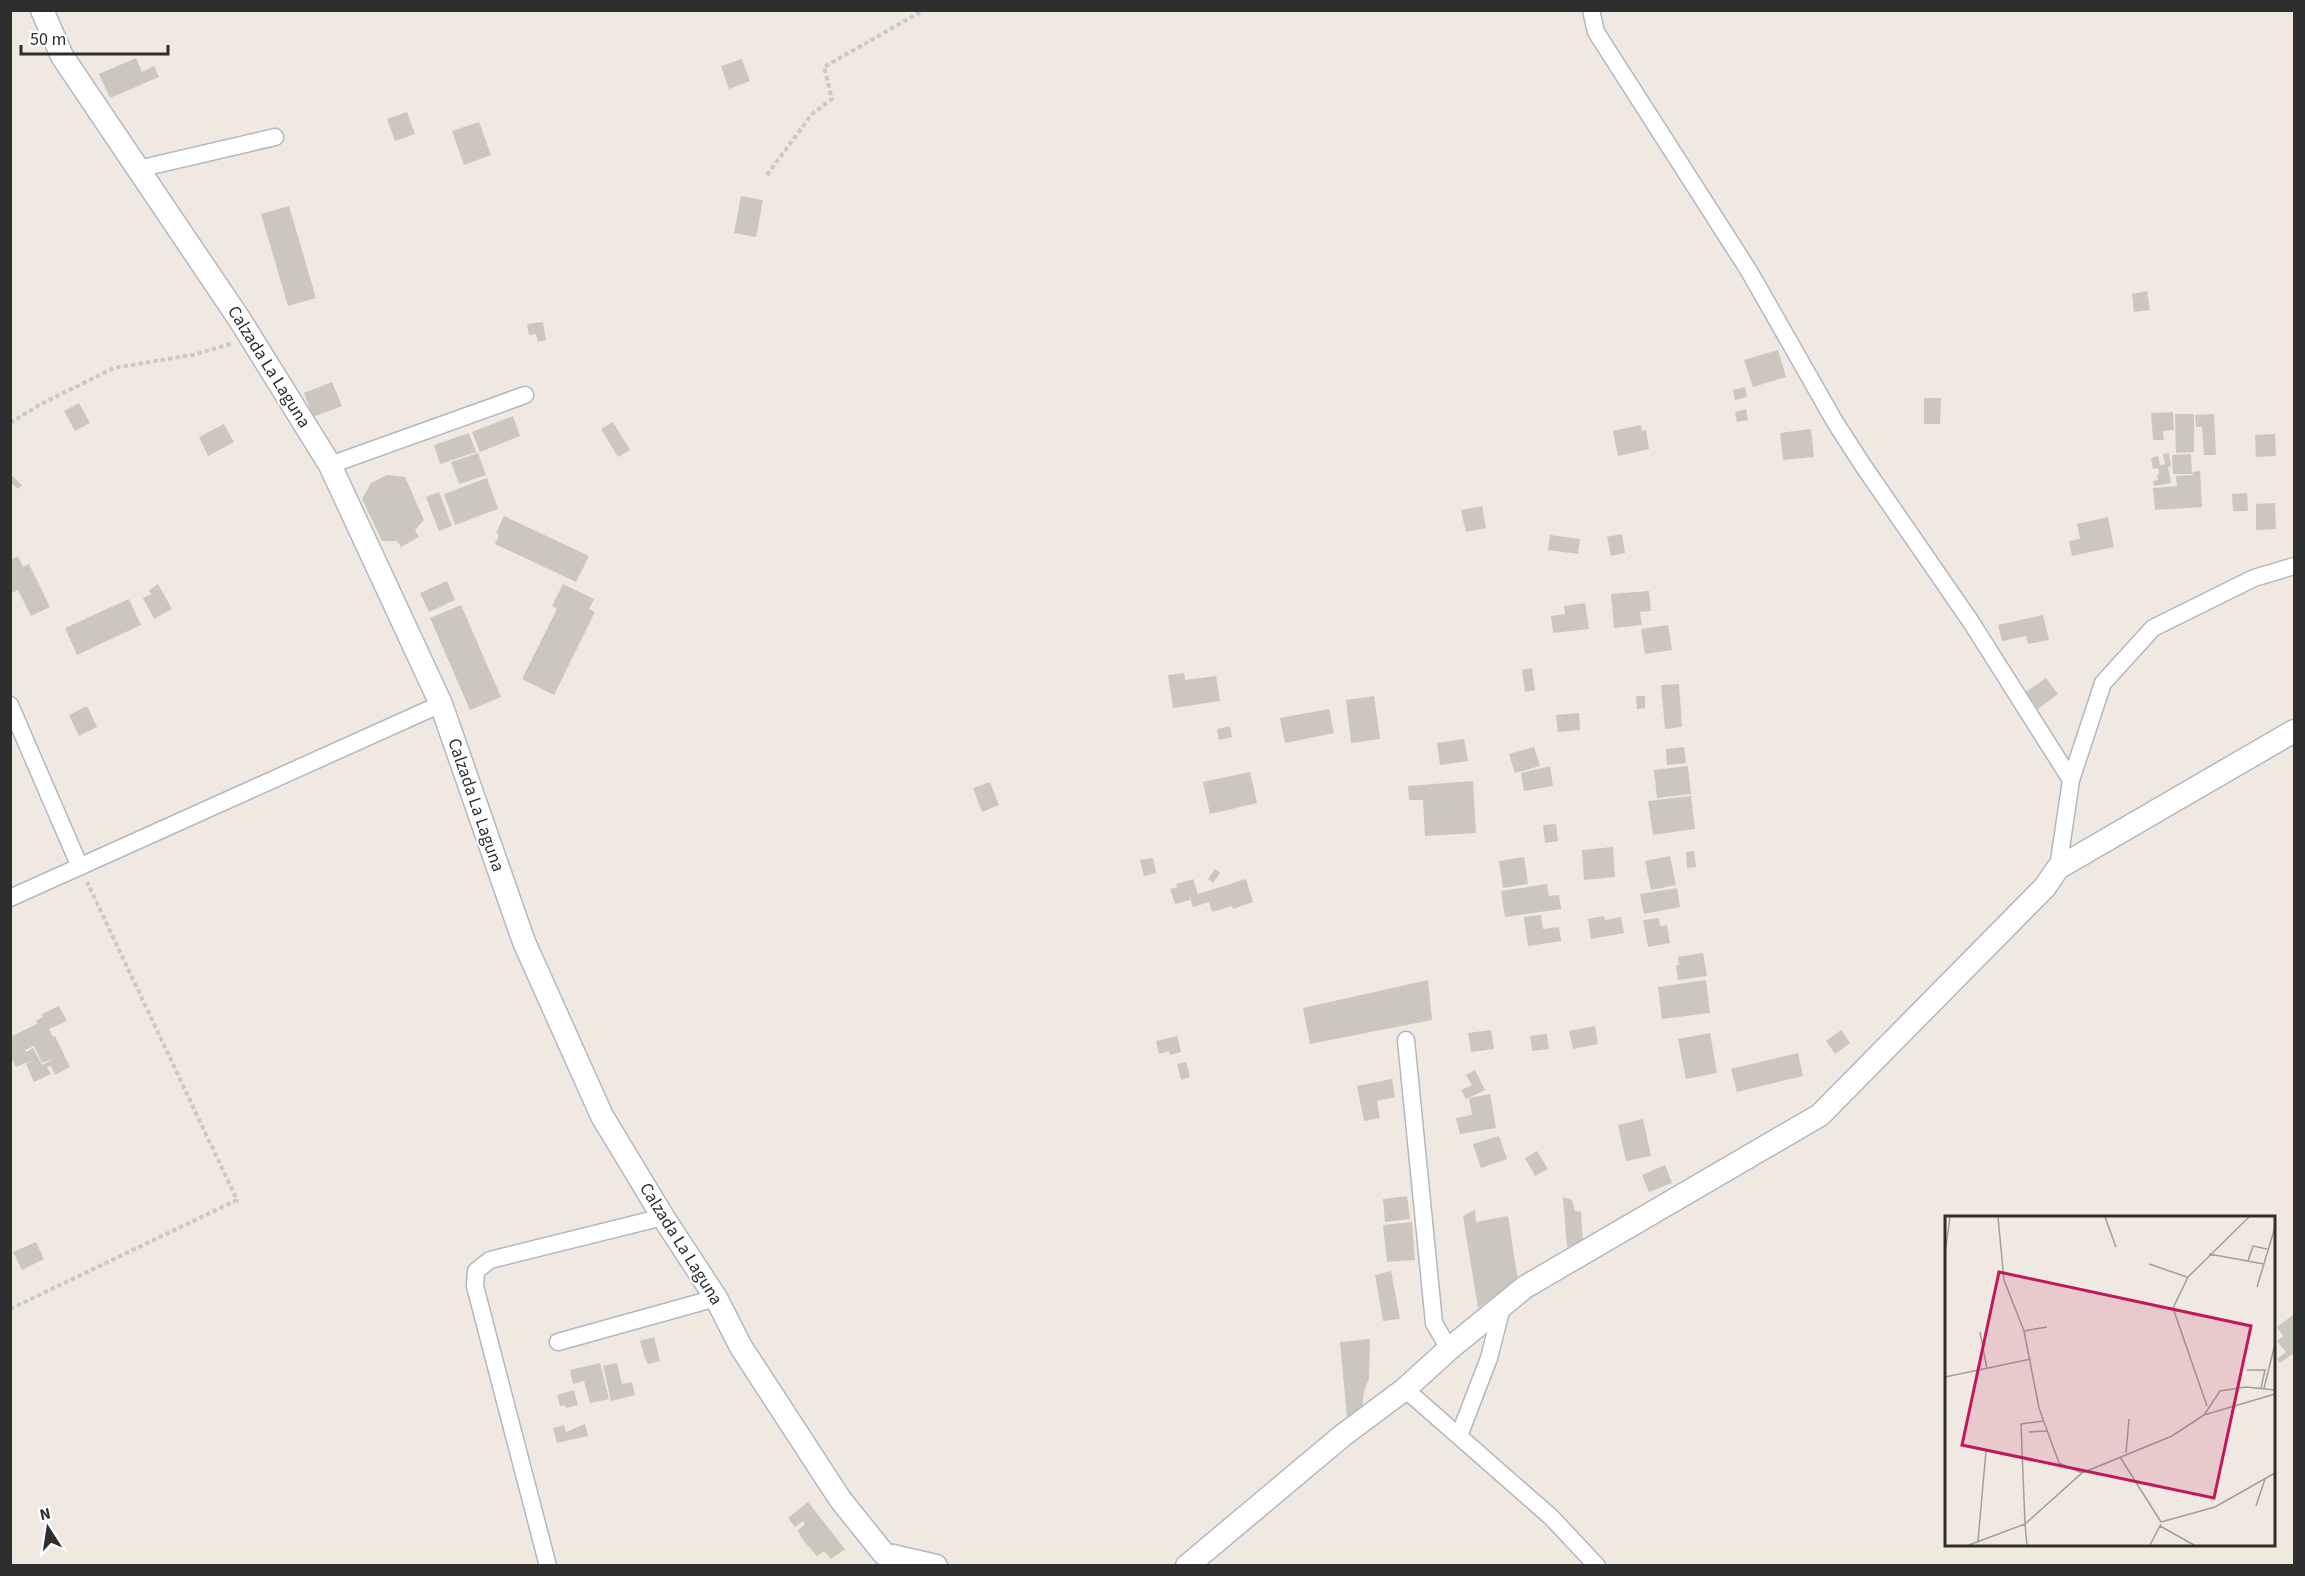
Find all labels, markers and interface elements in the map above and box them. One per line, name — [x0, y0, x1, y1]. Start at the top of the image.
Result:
scale bar — [21, 18, 168, 56]
text: 50 m — [30, 27, 66, 52]
street label: Calzada La Laguna — [221, 301, 317, 433]
street label: Calzada La Laguna — [441, 735, 511, 875]
street label: Calzada La Laguna — [633, 1178, 729, 1310]
inset map — [1945, 1216, 2275, 1546]
north arrow — [18, 1498, 78, 1558]
text: N — [38, 1502, 53, 1526]

